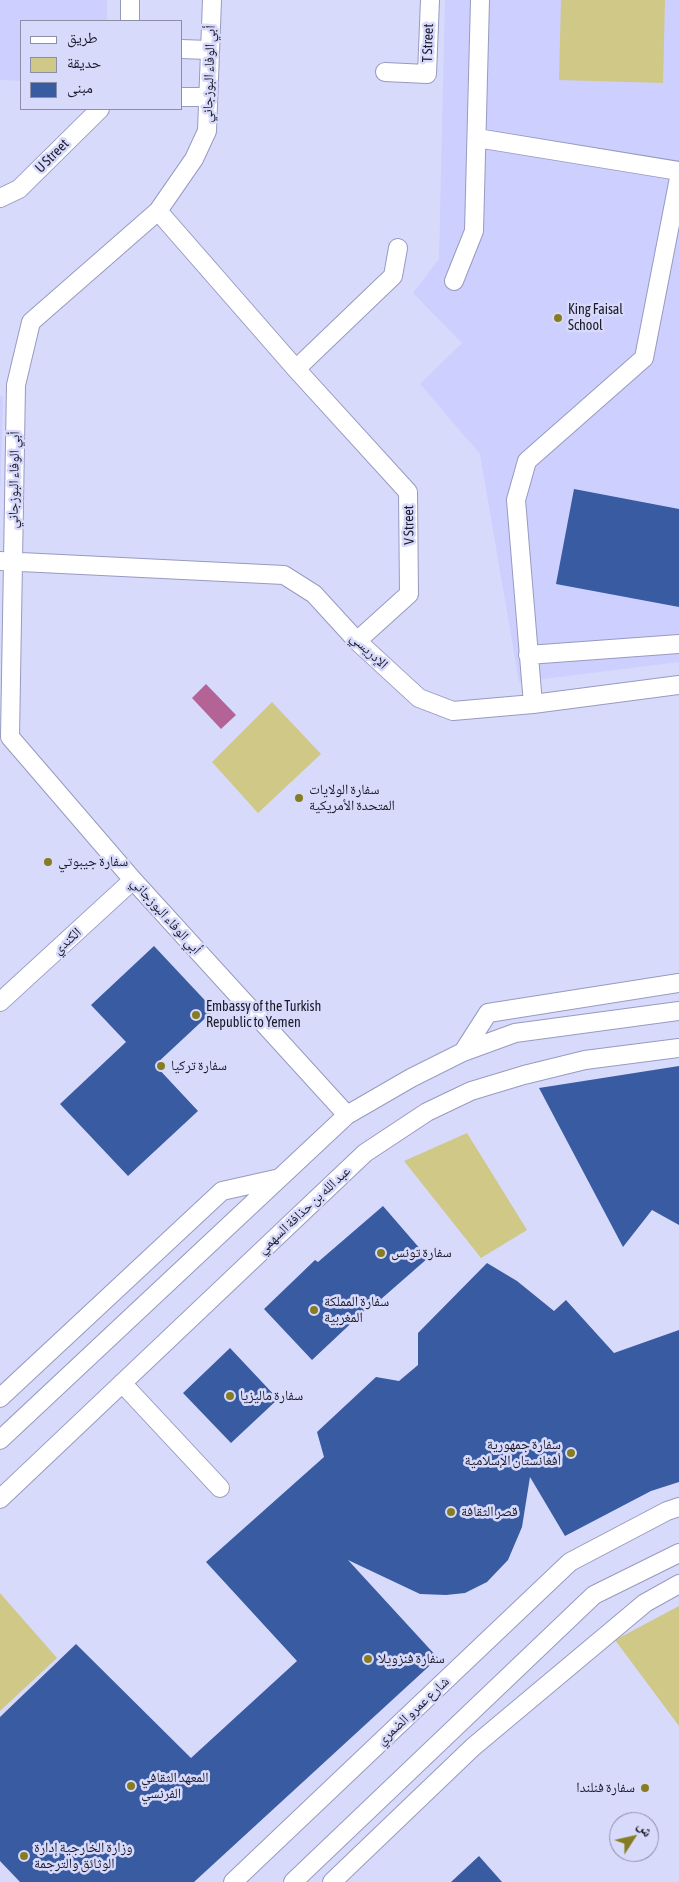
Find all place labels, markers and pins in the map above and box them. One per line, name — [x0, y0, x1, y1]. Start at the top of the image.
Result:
place label: King Faisal School — [568, 302, 623, 334]
marker: King Faisal School — [552, 312, 564, 324]
place label: سفارة الولايات المتحدة الأمريكية — [309, 782, 395, 814]
marker: سفارة الولايات المتحدة الأمريكية — [293, 792, 305, 804]
place label: سفارة جيبوتي — [58, 854, 128, 870]
marker: سفارة جيبوتي — [42, 856, 54, 868]
place label: Embassy of the Turkish Republic to Yemen — [206, 999, 321, 1032]
marker: Embassy of the Turkish Republic to Yemen — [190, 1009, 202, 1021]
place label: سفارة تركيا — [171, 1058, 227, 1074]
marker: سفارة تركيا — [155, 1060, 167, 1072]
place label: سفارة تونس — [391, 1245, 452, 1261]
marker: سفارة تونس — [375, 1247, 387, 1259]
place label: سفارة المملكة المغربية — [324, 1294, 389, 1326]
marker: سفارة المملكة المغربية — [308, 1304, 320, 1316]
place label: سفارة ماليزيا — [240, 1388, 303, 1404]
marker: سفارة ماليزيا — [224, 1390, 236, 1402]
place label: سفارة جمهورية أفغانستان الإسلامية — [465, 1437, 561, 1470]
marker: سفارة جمهورية أفغانستان الإسلامية — [565, 1447, 577, 1459]
place label: قصر الثقافة — [461, 1504, 518, 1520]
marker: قصر الثقافة — [445, 1506, 457, 1518]
place label: سفارة فنزويلا — [378, 1651, 445, 1667]
marker: سفارة فنزويلا — [362, 1653, 374, 1665]
place label: المعهد الثقافي الفرنسي — [141, 1770, 209, 1802]
marker: المعهد الثقافي الفرنسي — [125, 1780, 137, 1792]
place label: سفارة فنلندا — [576, 1780, 635, 1796]
marker: سفارة فنلندا — [639, 1782, 651, 1794]
place label: وزارة الخارجية إدارة الوثائق والترجمة — [34, 1840, 133, 1872]
marker: وزارة الخارجية إدارة الوثائق والترجمة — [18, 1850, 30, 1862]

